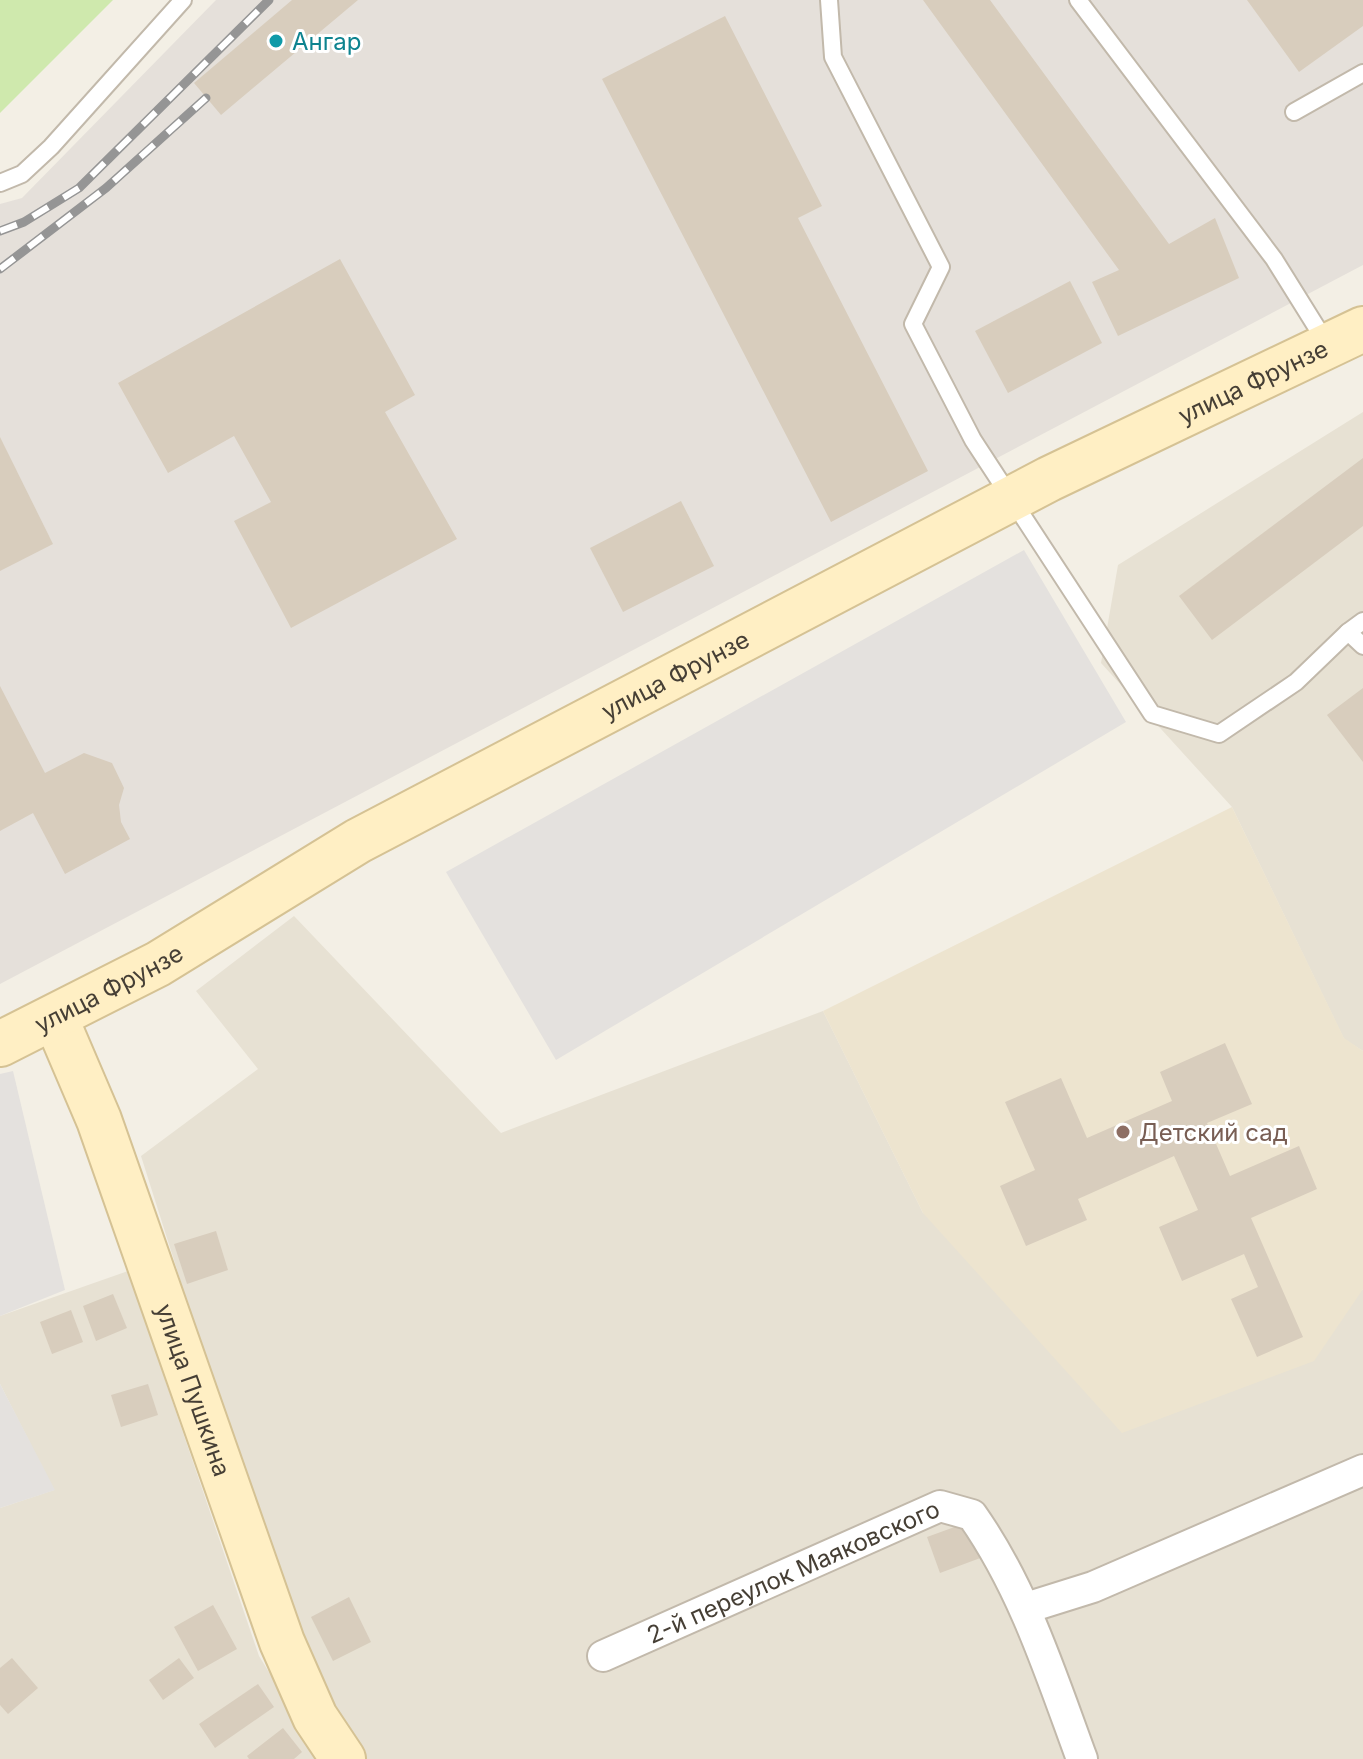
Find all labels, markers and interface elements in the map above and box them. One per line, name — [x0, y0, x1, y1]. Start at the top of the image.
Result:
place label: Ангар — [292, 27, 361, 56]
marker: Ангар — [267, 32, 285, 50]
street label: улица Фрунзе — [1173, 333, 1333, 430]
street label: улица Фрунзе — [596, 624, 754, 725]
street label: улица Фрунзе — [30, 938, 188, 1039]
place label: Детский сад — [1139, 1118, 1288, 1147]
marker: Детский сад — [1114, 1123, 1132, 1141]
street label: улица Пушкина — [150, 1300, 237, 1480]
street label: 2-й переулок Маяковского — [642, 1494, 944, 1649]

